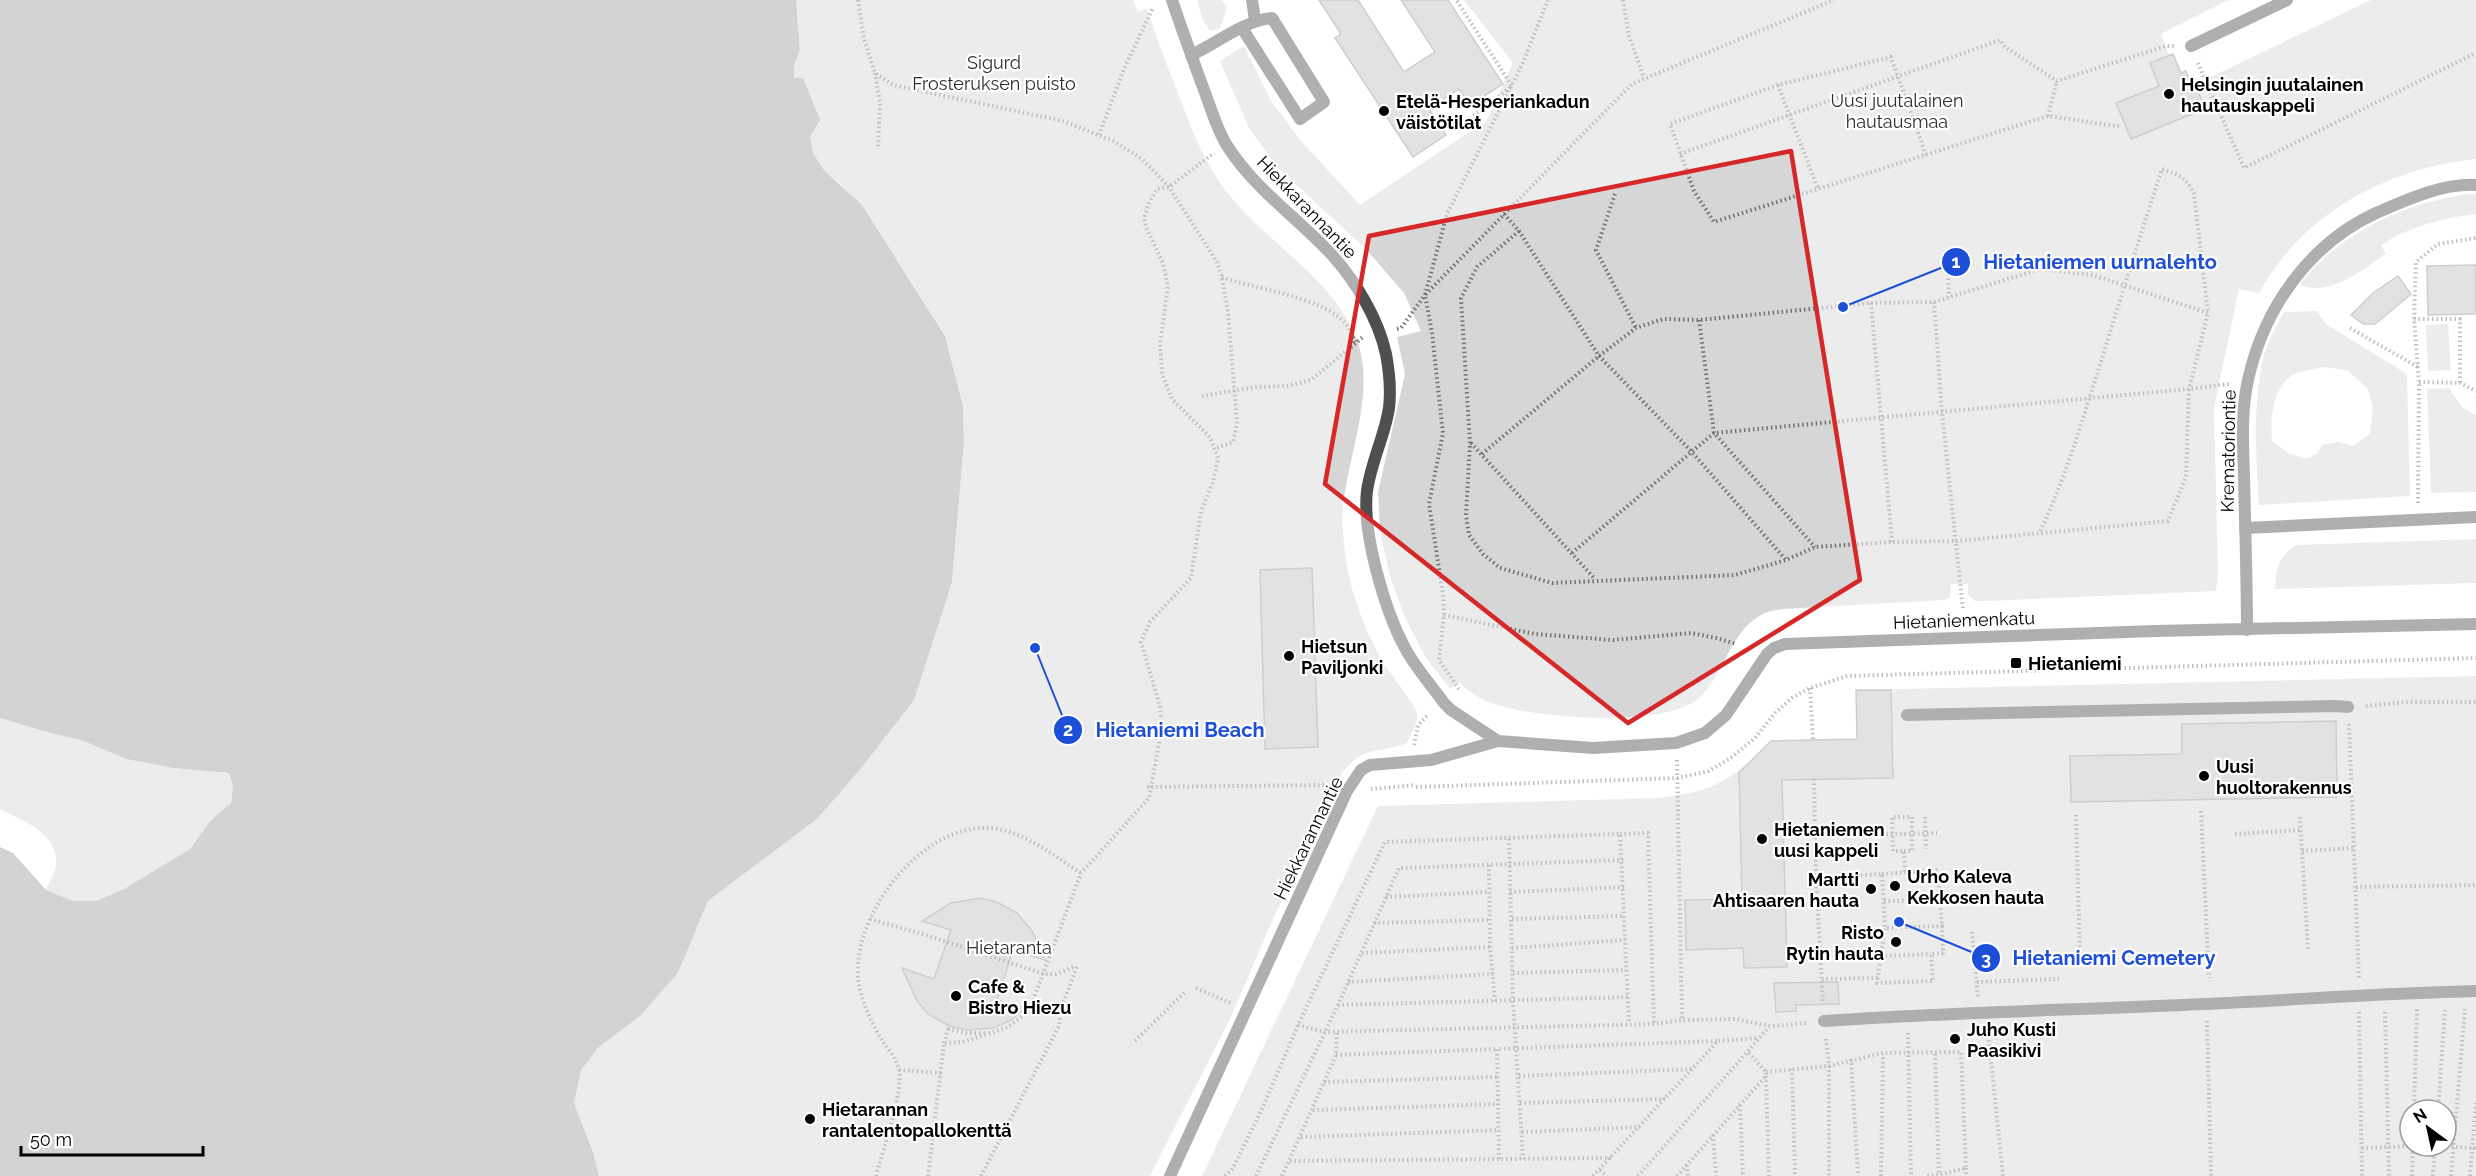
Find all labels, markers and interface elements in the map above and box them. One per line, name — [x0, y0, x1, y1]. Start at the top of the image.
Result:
park label: Sigurd Frosteruksen puisto — [912, 52, 1076, 94]
place label: Helsingin juutalainen hautauskappeli — [2181, 74, 2364, 116]
marker: Helsingin juutalainen hautauskappeli — [2162, 87, 2176, 101]
park label: Uusi juutalainen hautausmaa — [1831, 90, 1963, 132]
place label: Etelä-Hesperiankadun väistötilat — [1396, 91, 1590, 133]
marker: Etelä-Hesperiankadun väistötilat — [1377, 104, 1391, 118]
street label: Hiekkarannantie — [1253, 151, 1362, 263]
callout: Hietaniemen uurnalehto — [1941, 243, 2229, 281]
text: Hietaniemen uurnalehto — [1983, 250, 2217, 274]
text: 1 — [1952, 251, 1961, 272]
street label: Krematoriontie — [2216, 389, 2240, 513]
street label: Hietaniemenkatu — [1893, 607, 2035, 633]
place label: Hietsun Paviljonki — [1301, 636, 1383, 678]
marker: Hietsun Paviljonki — [1282, 649, 1296, 663]
place label: Hietaniemi — [2028, 653, 2122, 674]
marker: Hietaniemi — [2009, 656, 2023, 670]
callout: Hietaniemi Beach — [1053, 711, 1276, 749]
text: Hietaniemi Beach — [1095, 718, 1265, 742]
text: 2 — [1063, 719, 1073, 740]
place label: Uusi huoltorakennus — [2216, 756, 2352, 798]
marker: Uusi huoltorakennus — [2197, 769, 2211, 783]
street label: Hiekkarannantie — [1269, 773, 1347, 903]
place label: Hietaniemen uusi kappeli — [1774, 819, 1885, 861]
marker: Hietaniemen uusi kappeli — [1755, 832, 1769, 846]
place label: Urho Kaleva Kekkosen hauta — [1907, 866, 2044, 908]
place label: Martti Ahtisaaren hauta — [1713, 869, 1859, 911]
marker: Urho Kaleva Kekkosen hauta — [1888, 879, 1902, 893]
marker: Martti Ahtisaaren hauta — [1864, 882, 1878, 896]
place label: Risto Rytin hauta — [1786, 922, 1884, 964]
marker: Risto Rytin hauta — [1889, 935, 1903, 949]
park label: Hietaranta — [966, 937, 1052, 958]
callout: Hietaniemi Cemetery — [1971, 939, 2228, 977]
text: Hietaniemi Cemetery — [2012, 946, 2216, 970]
text: 3 — [1981, 948, 1991, 969]
place label: Cafe & Bistro Hiezu — [968, 976, 1071, 1018]
marker: Cafe & Bistro Hiezu — [949, 989, 963, 1003]
place label: Juho Kusti Paasikivi — [1967, 1019, 2056, 1061]
marker: Juho Kusti Paasikivi — [1948, 1032, 1962, 1046]
north arrow — [2398, 1098, 2458, 1158]
place label: Hietarannan rantalentopallokenttä — [822, 1099, 1012, 1141]
text: N — [2410, 1105, 2430, 1127]
marker: Hietarannan rantalentopallokenttä — [803, 1112, 817, 1126]
scale bar — [21, 1119, 202, 1157]
text: 50 m — [30, 1129, 72, 1150]

